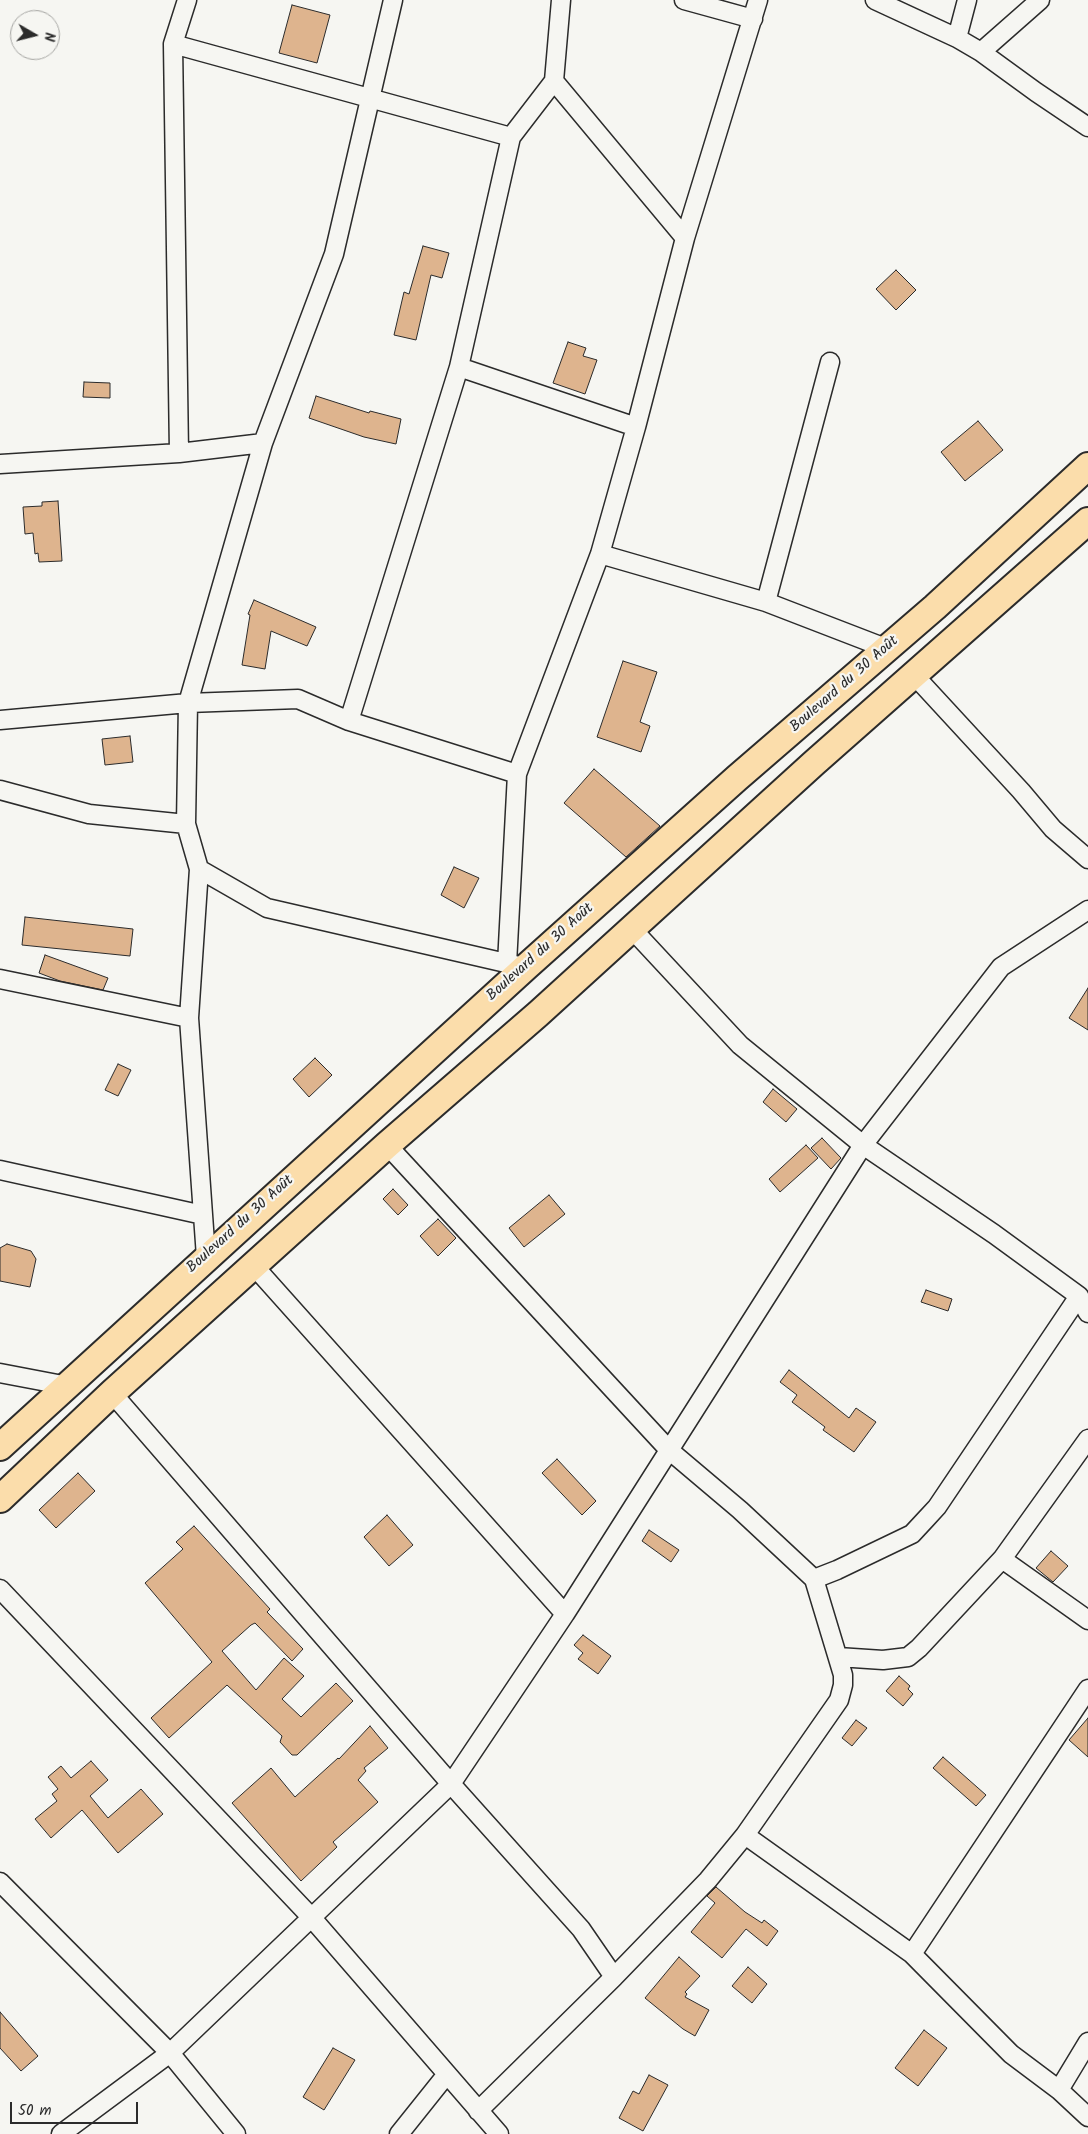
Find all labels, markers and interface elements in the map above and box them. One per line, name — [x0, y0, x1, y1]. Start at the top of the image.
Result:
north arrow — [10, 10, 60, 60]
text: N — [37, 31, 60, 43]
street label: Boulevard du 30 Août — [787, 633, 903, 737]
street label: Boulevard du 30 Août — [484, 900, 598, 1006]
street label: Boulevard du 30 Août — [184, 1172, 298, 1278]
scale bar — [12, 2092, 140, 2124]
text: 50 m — [18, 2099, 52, 2123]

